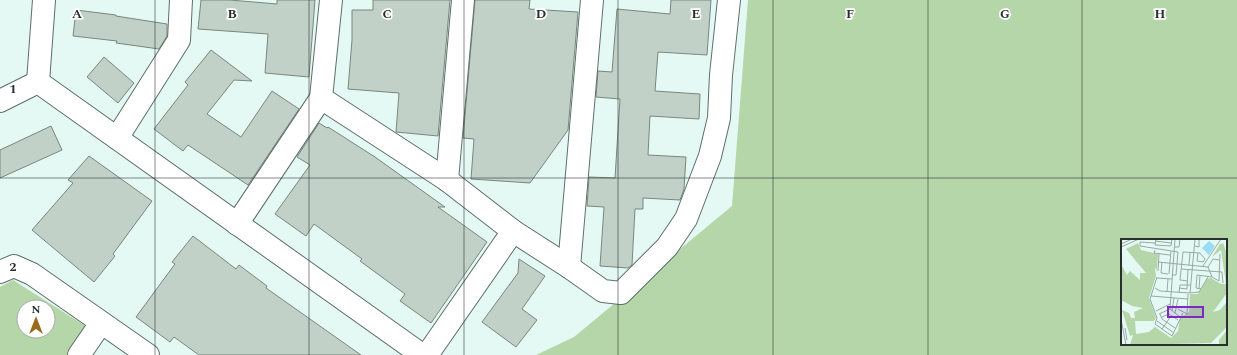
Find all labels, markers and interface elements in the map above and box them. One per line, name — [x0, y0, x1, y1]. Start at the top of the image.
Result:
text: A — [72, 4, 82, 24]
text: B — [227, 4, 237, 24]
text: C — [382, 4, 392, 24]
text: D — [536, 4, 546, 24]
text: E — [692, 4, 701, 24]
text: F — [846, 4, 854, 24]
text: G — [1000, 4, 1010, 24]
text: H — [1155, 4, 1166, 24]
text: 1 — [9, 79, 17, 99]
inset map — [1121, 239, 1227, 345]
text: 2 — [9, 257, 17, 277]
north arrow — [16, 299, 56, 339]
text: N — [32, 301, 41, 318]

